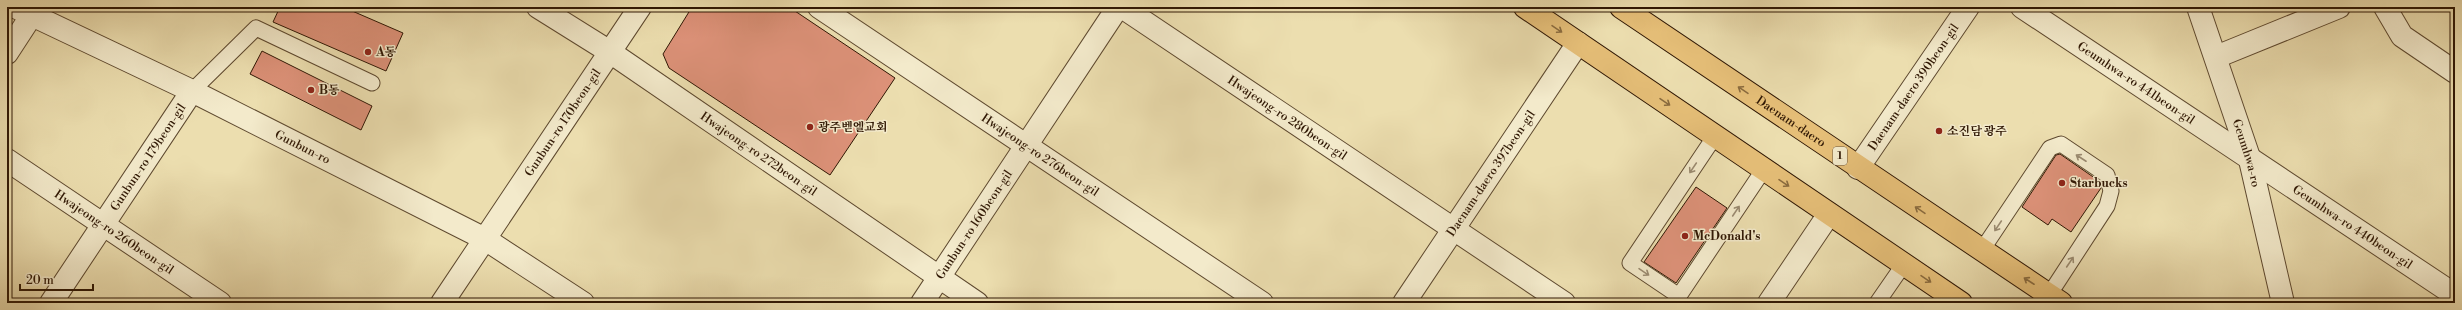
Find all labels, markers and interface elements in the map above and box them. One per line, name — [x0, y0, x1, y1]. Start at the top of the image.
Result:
street label: Daenam-daero 390beon-gil — [1865, 20, 1962, 153]
one-way arrow — [1551, 25, 1562, 33]
street label: Geumhwa-ro 441beon-gil — [2075, 38, 2198, 128]
place label: A동 — [375, 45, 397, 60]
marker: A동 — [363, 47, 373, 57]
street label: Gunbun-ro 170beon-gil — [521, 66, 604, 179]
street label: Hwajeong-ro 280beon-gil — [1225, 72, 1350, 163]
place label: B동 — [319, 83, 340, 98]
marker: B동 — [306, 85, 316, 95]
one-way arrow — [1738, 86, 1749, 94]
street label: Daenam-daero — [1753, 93, 1829, 150]
one-way arrow — [1659, 98, 1670, 106]
street label: Gunbun-ro 179beon-gil — [107, 100, 189, 214]
street label: Daenam-daero 397beon-gil — [1443, 107, 1539, 239]
street label: Hwajeong-ro 272beon-gil — [697, 109, 820, 199]
street label: Hwajeong-ro 276beon-gil — [979, 110, 1102, 200]
street label: Geumhwa-ro — [2229, 117, 2264, 189]
place label: 광주벧엘교회 — [818, 120, 888, 135]
marker: 광주벧엘교회 — [805, 122, 815, 132]
place label: 소진담 광주 — [1947, 124, 2007, 139]
marker: 소진담 광주 — [1934, 126, 1944, 136]
street label: Gunbun-ro — [272, 127, 333, 167]
road number: 1 — [1833, 147, 1847, 165]
one-way arrow — [2076, 154, 2087, 162]
one-way arrow — [1689, 163, 1697, 174]
street label: Gunbun-ro 160beon-gil — [932, 167, 1016, 282]
place label: Starbucks — [2070, 176, 2128, 191]
marker: Starbucks — [2057, 178, 2067, 188]
one-way arrow — [1778, 179, 1789, 187]
street label: Geumhwa-ro 440beon-gil — [2290, 182, 2416, 272]
street label: Hwajeong-ro 260beon-gil — [52, 187, 177, 278]
one-way arrow — [1914, 205, 1926, 213]
one-way arrow — [1731, 206, 1740, 217]
one-way arrow — [1994, 221, 2002, 232]
place label: McDonald's — [1693, 229, 1760, 244]
marker: McDonald's — [1680, 231, 1690, 241]
one-way arrow — [2066, 257, 2074, 268]
scale bar — [20, 266, 93, 292]
one-way arrow — [1638, 268, 1649, 276]
text: 20 m — [26, 273, 54, 288]
one-way arrow — [1920, 275, 1931, 283]
one-way arrow — [2023, 277, 2034, 286]

